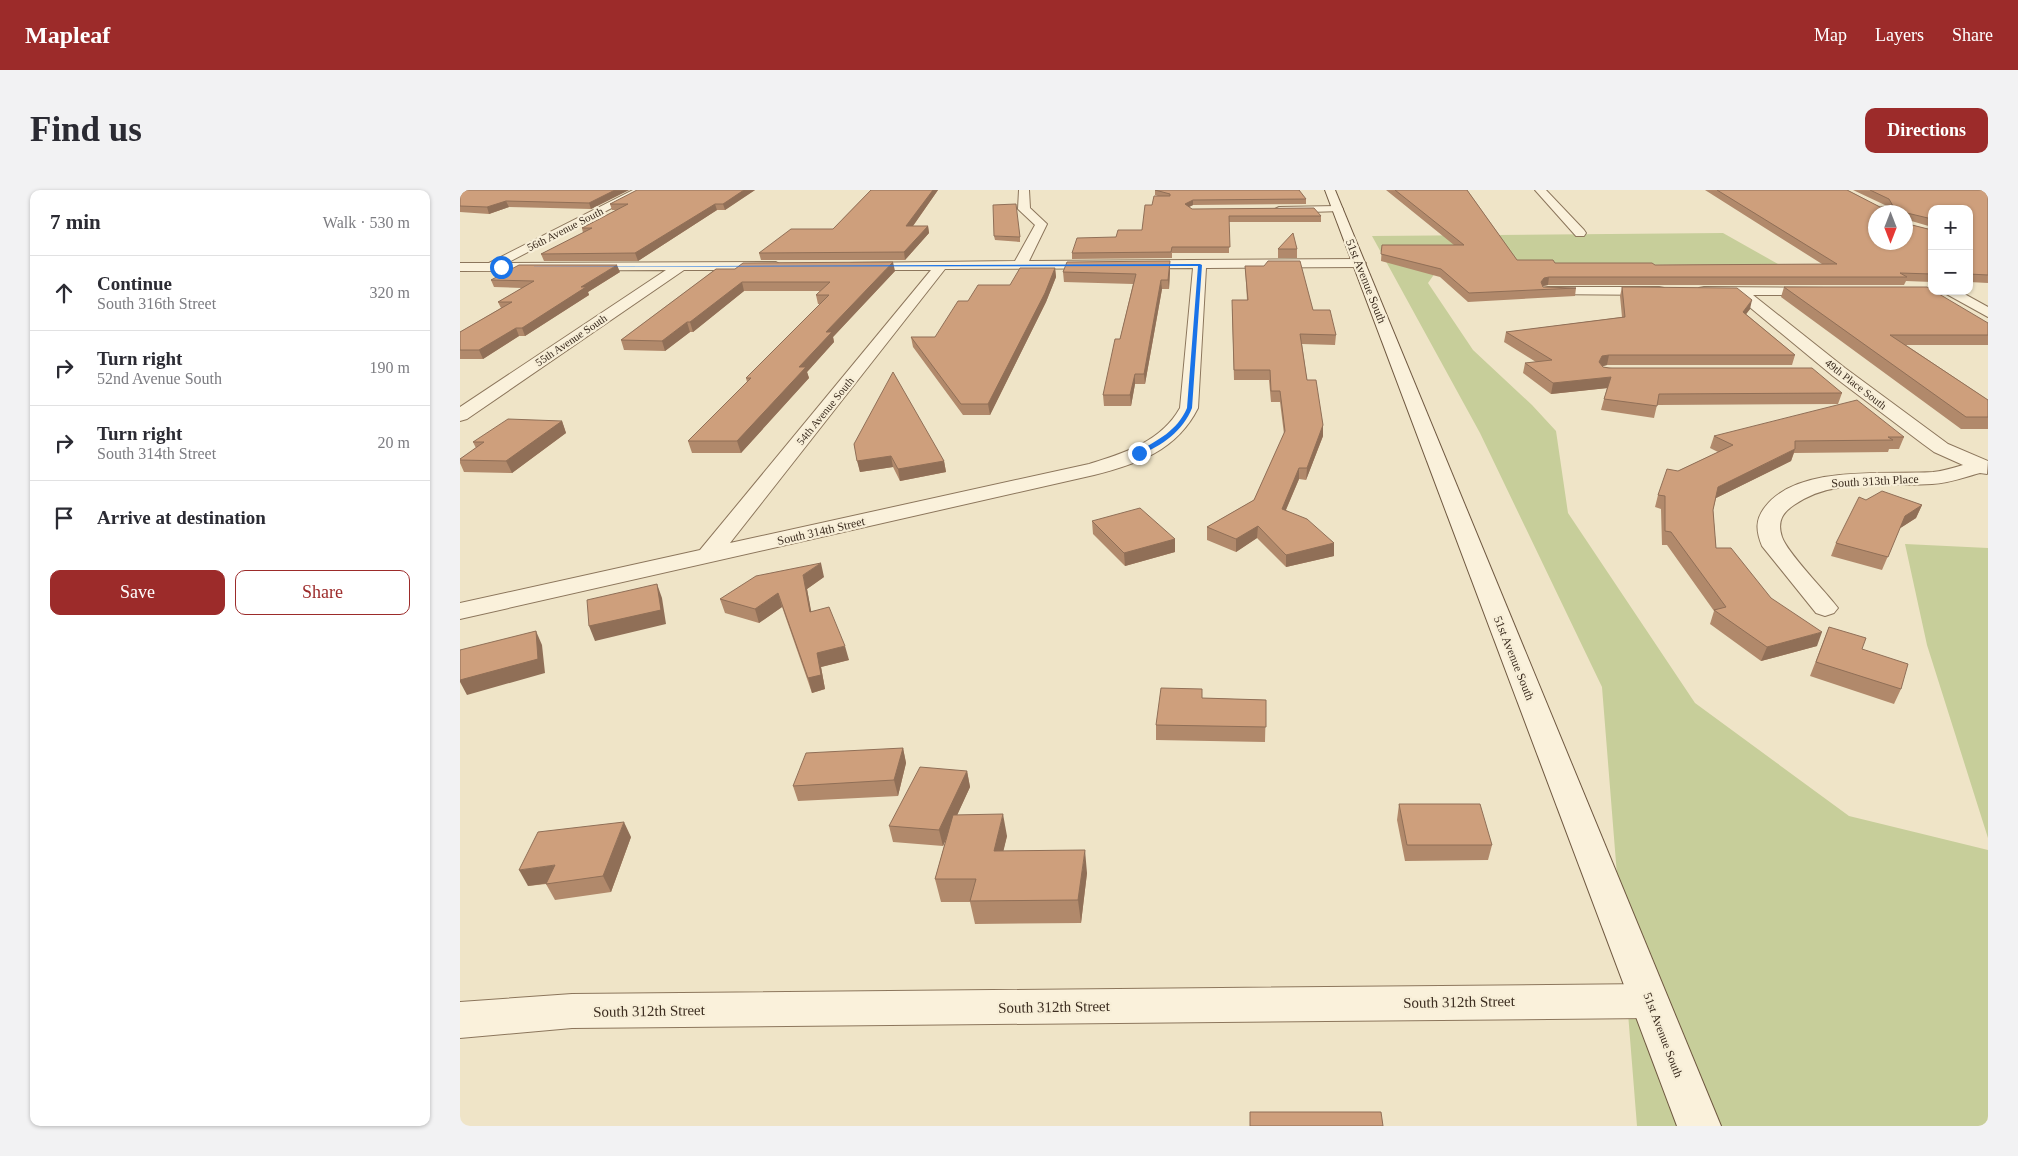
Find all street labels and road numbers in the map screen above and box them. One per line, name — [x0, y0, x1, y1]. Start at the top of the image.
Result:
street label: 56th Avenue South — [525, 204, 605, 253]
street label: 51st Avenue South — [1343, 237, 1389, 325]
street label: 55th Avenue South — [533, 311, 609, 368]
street label: 49th Place South — [1823, 356, 1889, 412]
street label: 54th Avenue South — [794, 374, 856, 447]
street label: South 313th Place — [1831, 472, 1919, 490]
street label: South 314th Street — [776, 514, 867, 548]
street label: 51st Avenue South — [1491, 614, 1537, 702]
street label: 51st Avenue South — [1640, 991, 1686, 1079]
street label: South 312th Street — [1403, 993, 1516, 1011]
street label: South 312th Street — [998, 998, 1111, 1016]
street label: South 312th Street — [593, 1002, 706, 1020]

